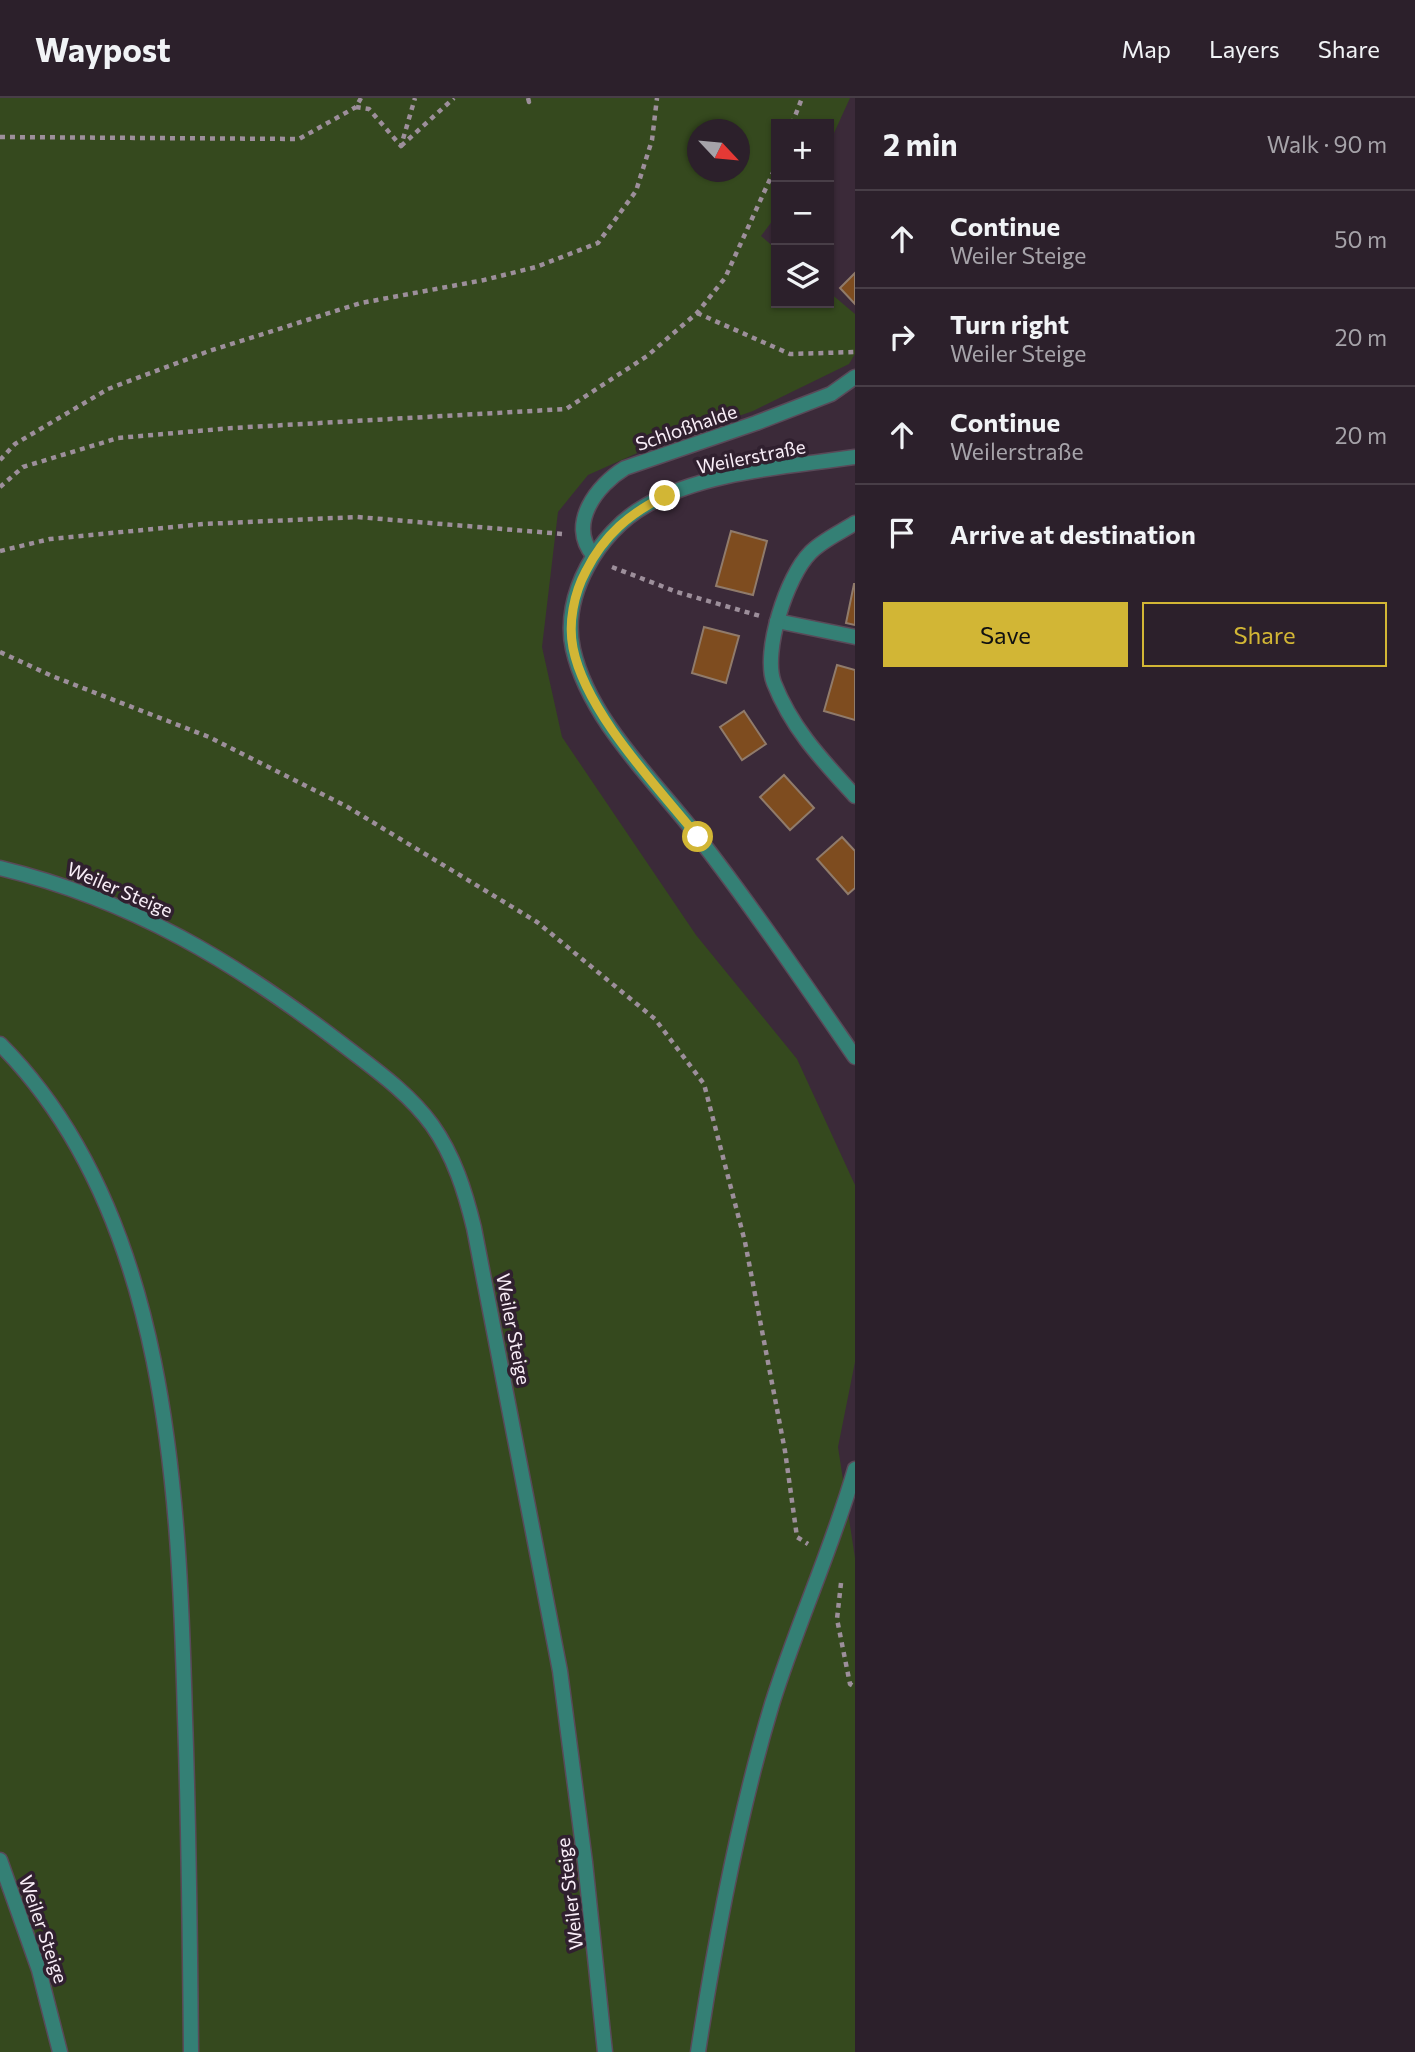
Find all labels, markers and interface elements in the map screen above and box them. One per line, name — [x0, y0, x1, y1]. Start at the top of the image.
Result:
text: Waypost — [35, 28, 171, 69]
text: Map — [1122, 34, 1171, 63]
text: Layers — [1209, 34, 1280, 63]
text: Share — [1318, 34, 1380, 63]
north arrow — [687, 119, 750, 182]
map controls — [771, 119, 834, 308]
button: + — [771, 119, 834, 182]
text: 2 min — [883, 125, 958, 162]
text: Walk · 90 m — [1267, 130, 1387, 158]
button: − — [771, 182, 834, 245]
text: Continue — [950, 210, 1060, 241]
icon: ahead — [883, 220, 921, 258]
text: 50 m — [1334, 225, 1387, 253]
text: Weiler Steige — [950, 241, 1086, 269]
button: layers — [771, 245, 834, 308]
text: Turn right — [950, 308, 1069, 339]
icon: right — [883, 318, 921, 356]
text: 20 m — [1335, 323, 1387, 351]
text: Weiler Steige — [950, 339, 1086, 367]
street label: Schloßhalde — [632, 399, 740, 455]
text: Continue — [950, 406, 1060, 437]
icon: ahead — [883, 416, 921, 454]
text: 20 m — [1335, 421, 1387, 449]
street label: Weilerstraße — [695, 434, 807, 478]
text: Weilerstraße — [950, 437, 1084, 465]
route end — [649, 480, 680, 511]
icon: arrive — [883, 514, 921, 552]
text: Arrive at destination — [950, 518, 1196, 549]
button: Save — [883, 602, 1128, 667]
button: Share — [1142, 602, 1387, 667]
route start — [682, 821, 713, 852]
street label: Weiler Steige — [64, 856, 176, 922]
street label: Weiler Steige — [492, 1271, 536, 1387]
street label: Weiler Steige — [551, 1837, 587, 1951]
street label: Weiler Steige — [15, 1872, 73, 1986]

